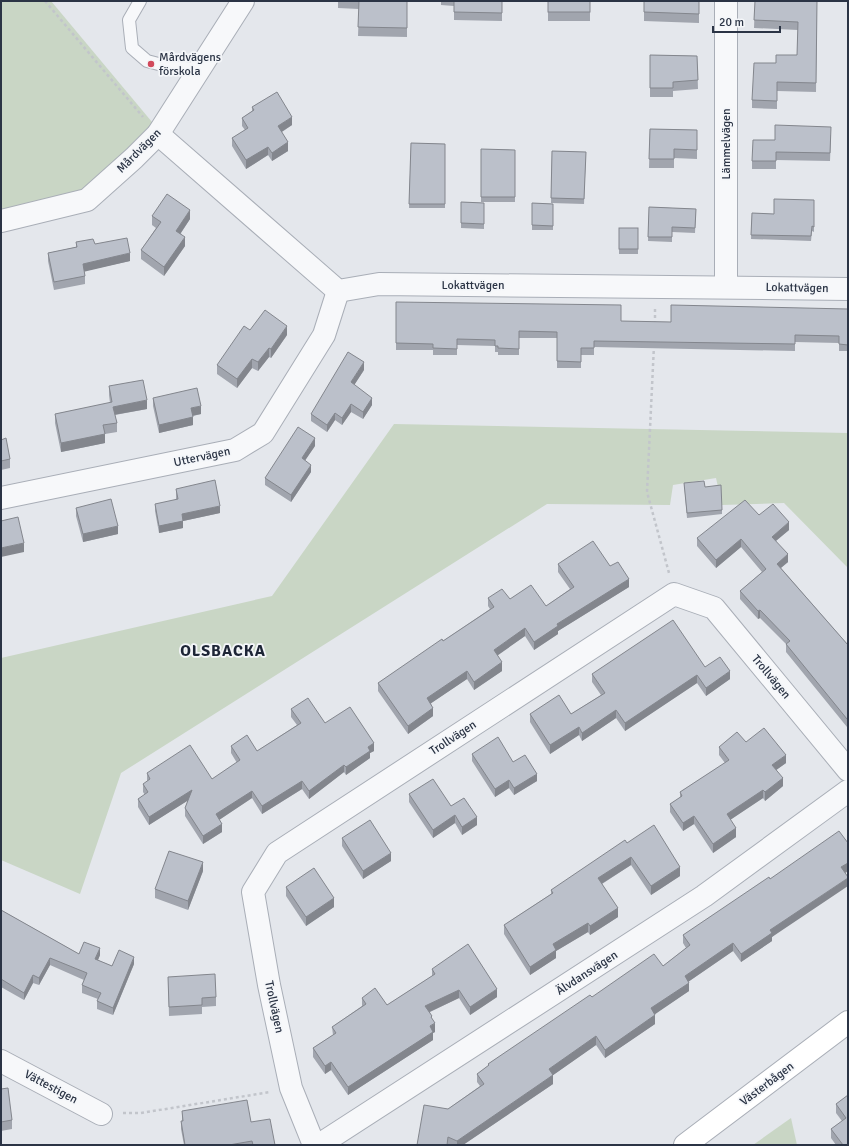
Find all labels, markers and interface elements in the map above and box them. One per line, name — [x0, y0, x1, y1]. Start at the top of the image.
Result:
scale bar — [713, 8, 780, 34]
text: 20 m — [719, 15, 744, 30]
place label: Mårdvägens förskola — [159, 50, 221, 79]
marker: Mårdvägens förskola — [146, 59, 156, 69]
street label: Lämmelvägen — [719, 108, 734, 180]
street label: Mårdvägen — [114, 126, 164, 176]
street label: Lokattvägen — [441, 278, 505, 293]
street label: Lokattvägen — [765, 280, 829, 296]
street label: Uttervägen — [172, 444, 232, 470]
district label: OLSBACKA — [180, 641, 266, 661]
street label: Trollvägen — [748, 652, 794, 702]
street label: Trollvägen — [427, 717, 479, 759]
street label: Älvdansvägen — [553, 947, 621, 999]
street label: Trollvägen — [261, 980, 287, 1034]
street label: Västerbågen — [737, 1059, 797, 1109]
street label: Vättestigen — [22, 1067, 80, 1107]

